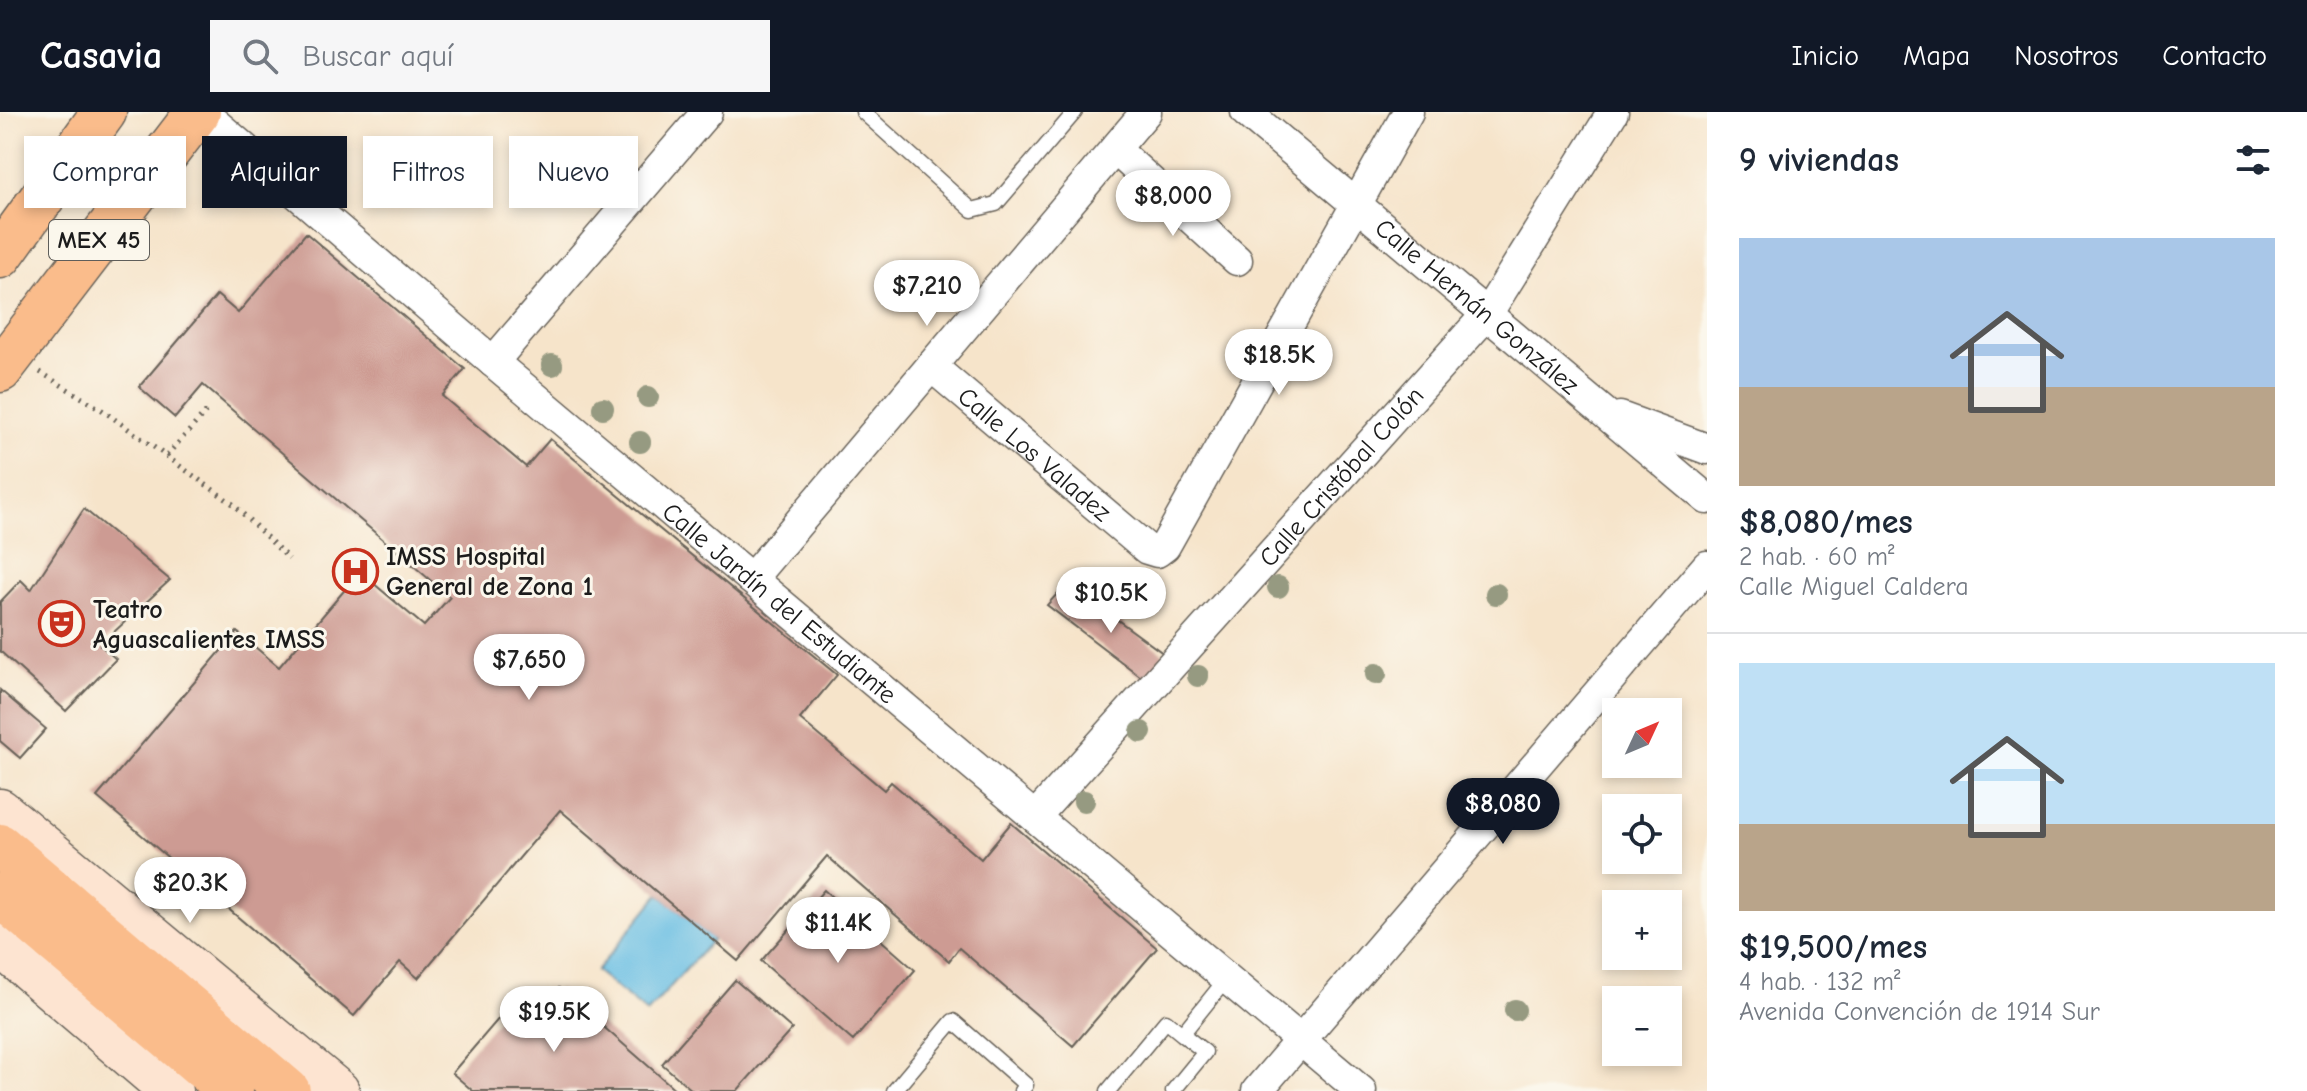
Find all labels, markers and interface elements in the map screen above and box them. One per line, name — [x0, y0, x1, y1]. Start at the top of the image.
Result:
search box — [210, 20, 770, 92]
text: Casavia — [40, 34, 162, 78]
icon: search — [238, 34, 282, 78]
text: Buscar aquí — [302, 39, 454, 74]
text: Inicio — [1792, 40, 1859, 72]
text: Mapa — [1903, 40, 1970, 72]
text: Nosotros — [2014, 40, 2118, 72]
text: Contacto — [2162, 40, 2267, 72]
chip: Comprar — [24, 136, 186, 208]
chip: Alquilar — [202, 136, 347, 208]
chip: Filtros — [363, 136, 493, 208]
chip: Nuevo — [509, 136, 638, 208]
icon: filters — [2231, 138, 2275, 182]
text: 9 viviendas — [1739, 140, 1899, 180]
pin: $8,000 — [1108, 170, 1238, 238]
text: $8,000 — [1134, 181, 1212, 211]
street label: Calle Hernán González — [1369, 213, 1585, 401]
road number: MEX 45 — [49, 220, 149, 260]
pin: $7,210 — [862, 260, 992, 328]
text: $7,210 — [892, 271, 962, 301]
icon: home — [1935, 290, 2079, 434]
pin: $18.5K — [1214, 329, 1344, 397]
text: $18.5K — [1243, 340, 1315, 370]
street label: Calle Los Valadez — [951, 381, 1117, 528]
street label: Calle Cristóbal Colón — [1253, 381, 1430, 573]
street label: Calle Jardín del Estudiante — [656, 497, 902, 710]
text: $8,080/mes — [1739, 502, 1913, 542]
place label: IMSS Hospital General de Zona 1 — [386, 542, 593, 602]
text: 2 hab. · 60 m² — [1739, 542, 1894, 572]
hospital icon: IMSS Hospital General de Zona 1 — [331, 547, 379, 595]
pin: $10.5K — [1046, 567, 1176, 635]
text: Calle Miguel Caldera — [1739, 572, 1969, 602]
text: $10.5K — [1074, 578, 1148, 608]
place label: Teatro Aguascalientes IMSS — [93, 595, 325, 655]
theatre icon: Teatro Aguascalientes IMSS — [38, 600, 86, 648]
pin: $7,650 — [464, 634, 594, 702]
text: $7,650 — [492, 645, 566, 675]
north arrow — [1602, 698, 1682, 778]
map controls — [1602, 698, 1682, 1066]
icon: home — [1935, 715, 2079, 859]
pin: $8,080 — [1438, 778, 1568, 846]
text: $8,080 — [1465, 789, 1542, 819]
button: locate — [1602, 794, 1682, 874]
pin: $20.3K — [125, 857, 255, 925]
text: $20.3K — [152, 868, 228, 898]
button: + — [1602, 890, 1682, 970]
pin: $11.4K — [773, 897, 903, 965]
text: $11.4K — [804, 908, 872, 938]
text: $19,500/mes — [1739, 927, 1927, 967]
text: 4 hab. · 132 m² — [1739, 967, 1901, 997]
pin: $19.5K — [489, 986, 619, 1054]
button: − — [1602, 986, 1682, 1066]
text: $19.5K — [518, 997, 590, 1027]
text: Avenida Convención de 1914 Sur — [1739, 997, 2100, 1027]

